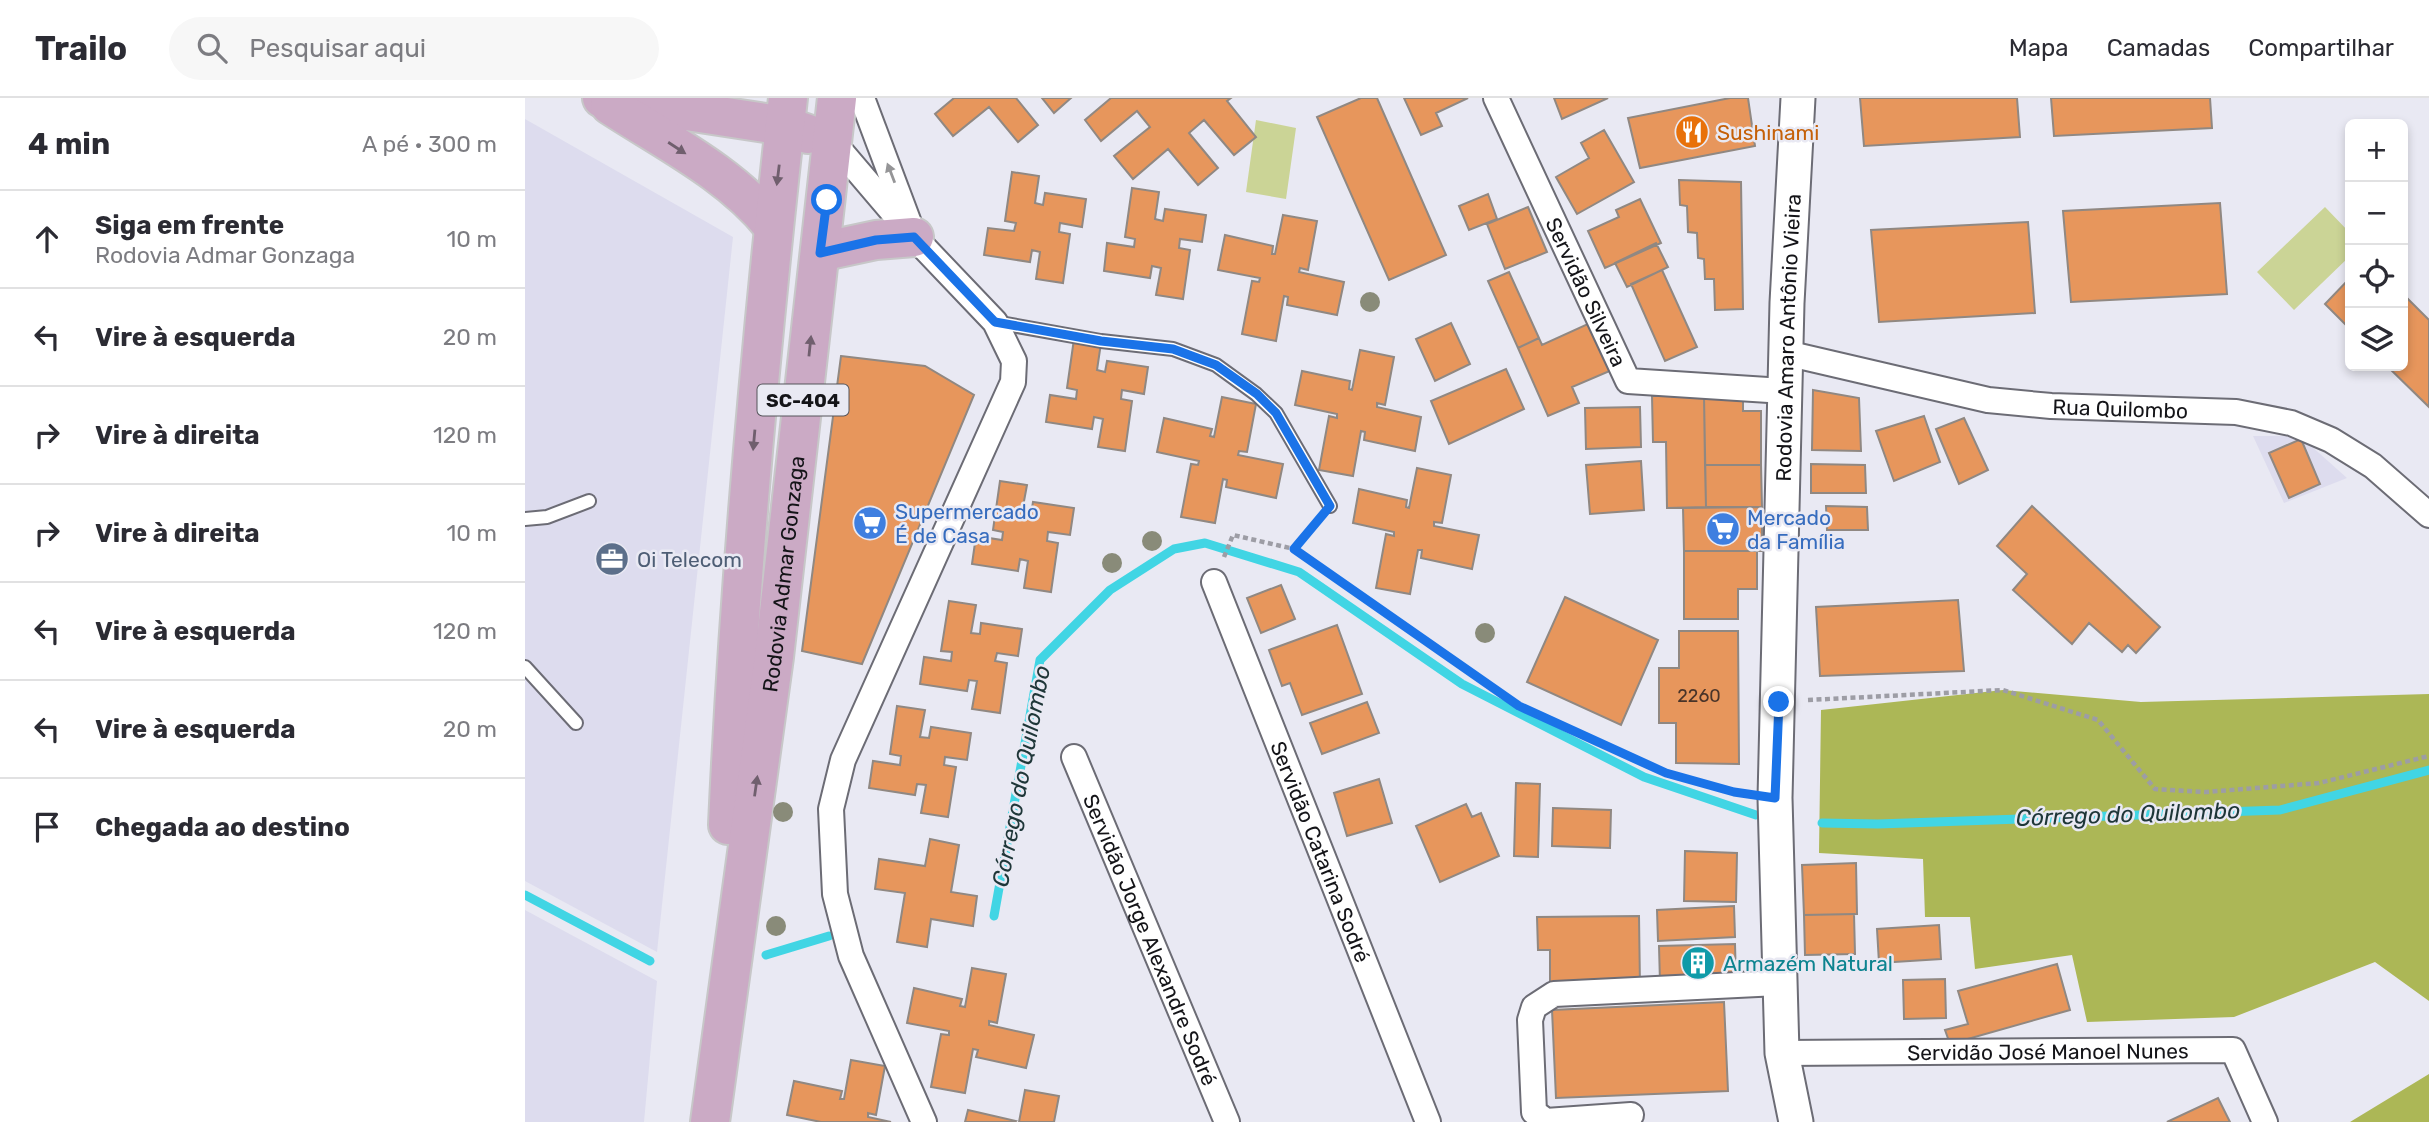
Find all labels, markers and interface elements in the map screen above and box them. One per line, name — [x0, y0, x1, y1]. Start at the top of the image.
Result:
search box — [169, 17, 659, 80]
text: Trailo — [35, 29, 127, 68]
icon: search — [193, 29, 231, 67]
text: Pesquisar aqui — [249, 33, 426, 64]
text: Mapa — [2009, 34, 2069, 62]
text: Camadas — [2107, 34, 2210, 62]
text: Compartilhar — [2248, 34, 2394, 62]
restaurant icon: Sushinami — [1673, 113, 1711, 151]
map controls — [2345, 119, 2408, 371]
button: + — [2345, 119, 2408, 182]
place label: Sushinami — [1717, 120, 1819, 145]
text: 4 min — [28, 126, 110, 162]
text: A pé · 300 m — [362, 130, 497, 158]
one-way arrow — [668, 141, 686, 155]
one-way arrow — [885, 162, 896, 183]
one-way arrow — [773, 165, 784, 187]
button: − — [2345, 182, 2408, 245]
route start — [811, 184, 842, 215]
street label: Rodovia Amaro Antônio Vieira — [1770, 193, 1805, 482]
text: Siga em frente — [95, 210, 284, 241]
street label: Servidão Silveira — [1541, 213, 1632, 370]
icon: ahead — [28, 220, 66, 258]
text: 10 m — [446, 225, 497, 253]
text: Rodovia Admar Gonzaga — [95, 241, 355, 269]
button: locate — [2345, 245, 2408, 308]
button: layers — [2345, 308, 2408, 371]
icon: left — [28, 318, 66, 356]
text: Vire à esquerda — [95, 322, 296, 353]
text: 20 m — [443, 323, 497, 351]
one-way arrow — [804, 335, 815, 357]
road number: SC-404 — [757, 384, 849, 416]
street label: Rua Quilombo — [2052, 394, 2188, 423]
icon: right — [28, 416, 66, 454]
text: Vire à direita — [95, 420, 260, 451]
text: 120 m — [433, 421, 497, 449]
one-way arrow — [748, 429, 759, 451]
street label: Rodovia Admar Gonzaga — [757, 454, 809, 694]
place label: Supermercado É de Casa — [895, 499, 1039, 548]
supermarket icon: Supermercado É de Casa — [851, 504, 889, 542]
place label: Mercado da Família — [1747, 505, 1845, 554]
supermarket icon: Mercado da Família — [1704, 510, 1742, 548]
icon: right — [28, 514, 66, 552]
text: Vire à direita — [95, 518, 260, 549]
text: 10 m — [446, 519, 497, 547]
office icon: Oi Telecom — [593, 540, 631, 578]
place label: Oi Telecom — [637, 547, 742, 572]
icon: left — [28, 612, 66, 650]
text: Vire à esquerda — [95, 616, 296, 647]
text: 120 m — [433, 617, 497, 645]
water label: Córrego do Quilombo — [986, 663, 1056, 889]
house number: 2260 — [1677, 685, 1721, 707]
route end — [1763, 686, 1794, 717]
icon: left — [28, 710, 66, 748]
text: Vire à esquerda — [95, 714, 296, 745]
text: 20 m — [443, 715, 497, 743]
street label: Servidão Catarina Sodré — [1266, 737, 1376, 966]
one-way arrow — [751, 775, 762, 797]
street label: Servidão Jorge Alexandre Sodré — [1078, 790, 1223, 1089]
water label: Córrego do Quilombo — [2015, 796, 2241, 832]
icon: arrive — [28, 808, 66, 846]
text: Chegada ao destino — [95, 812, 350, 843]
building icon: Armazém Natural — [1679, 944, 1717, 982]
place label: Armazém Natural — [1723, 951, 1893, 976]
street label: Servidão José Manoel Nunes — [1907, 1038, 2189, 1065]

